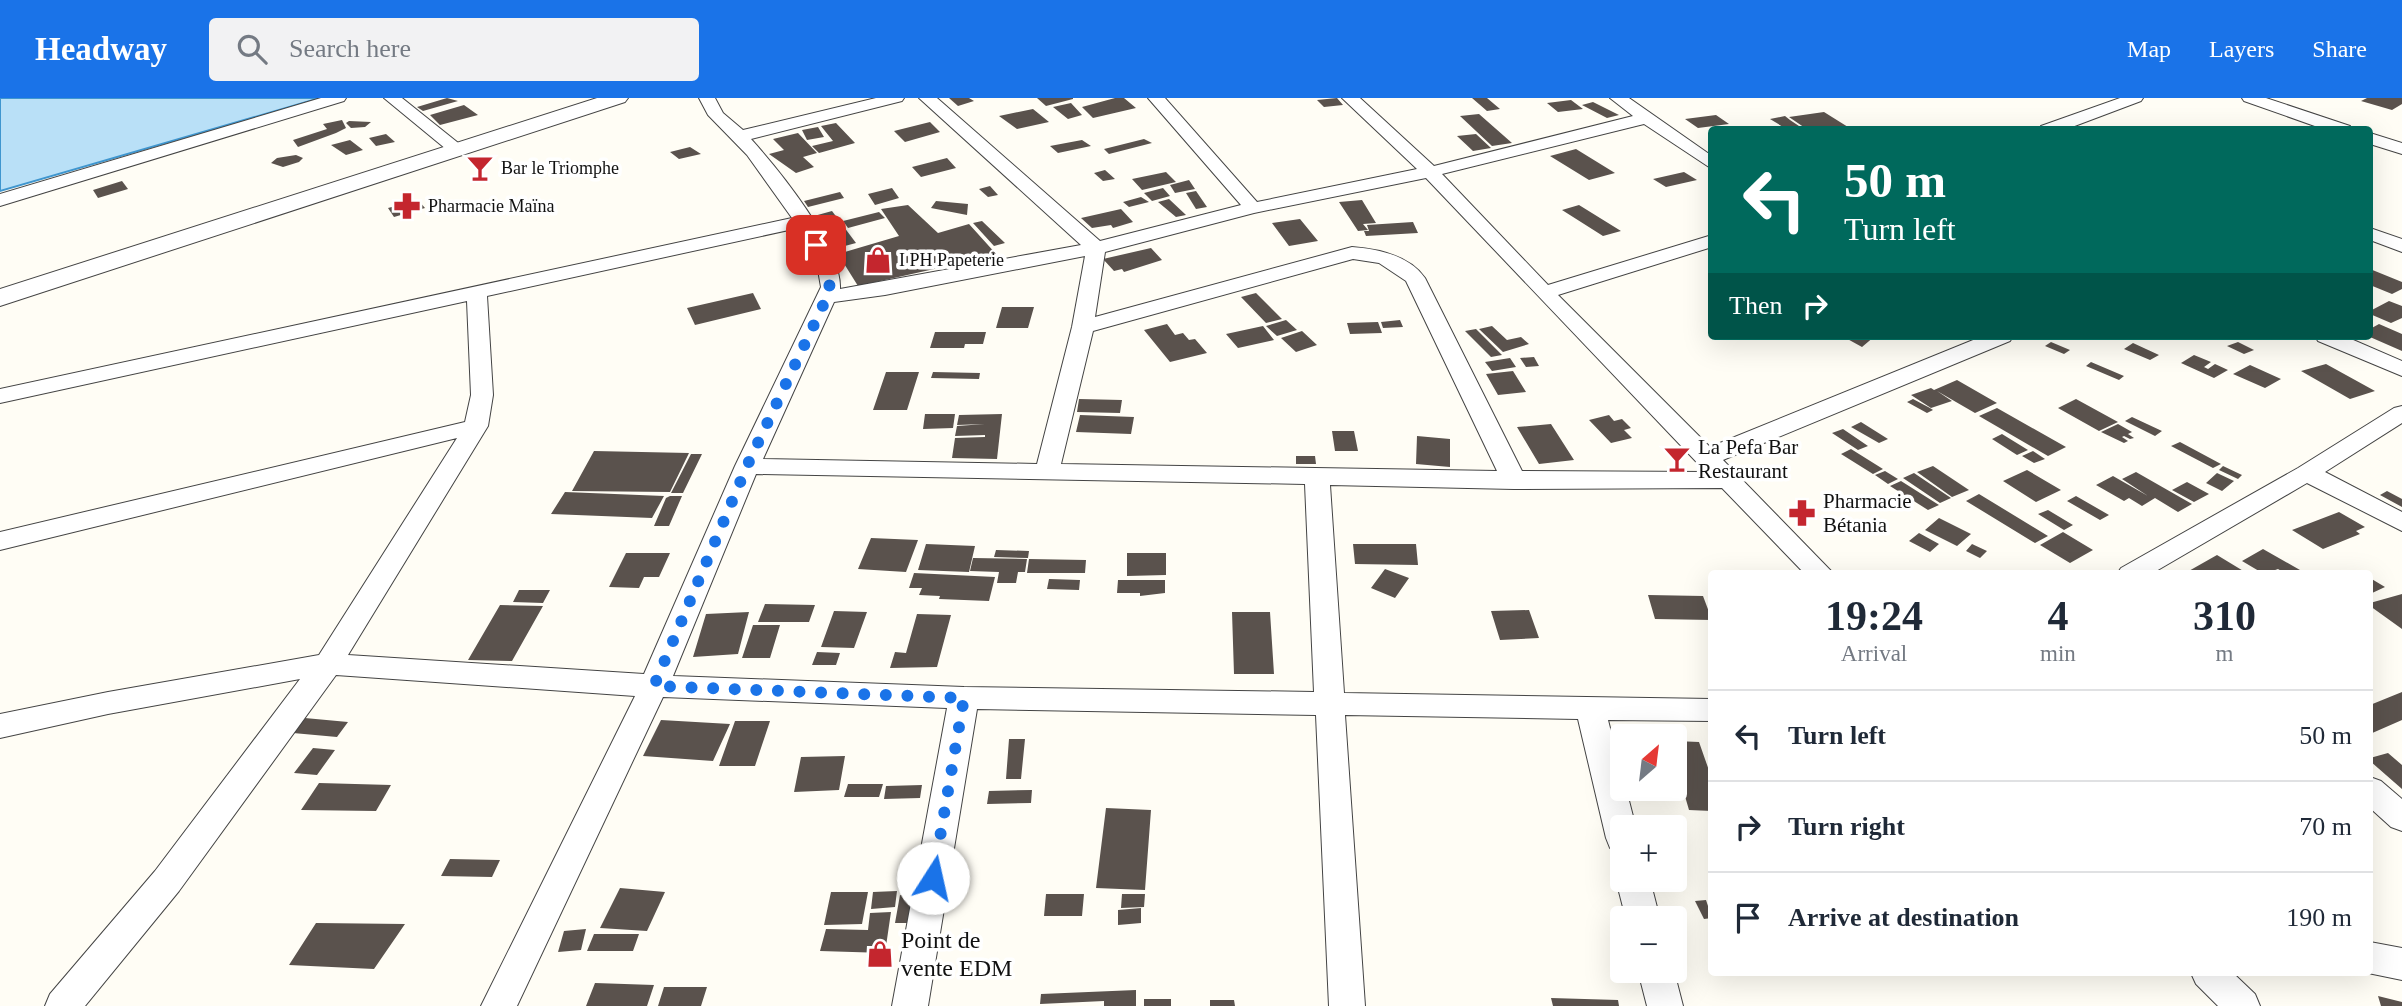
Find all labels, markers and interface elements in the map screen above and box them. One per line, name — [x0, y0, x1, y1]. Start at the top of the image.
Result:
search box — [209, 18, 699, 81]
icon: search — [233, 30, 271, 68]
text: Headway — [35, 31, 167, 67]
text: Search here — [289, 34, 411, 63]
text: Map — [2127, 36, 2171, 62]
text: Layers — [2209, 36, 2274, 62]
text: Share — [2312, 36, 2367, 62]
bar icon: Bar le Triomphe — [465, 153, 495, 183]
text: 50 m — [1844, 153, 1946, 208]
icon: left — [1729, 154, 1820, 245]
place label: Bar le Triomphe — [501, 158, 619, 178]
pharmacy icon: Pharmacie Maïna — [392, 191, 422, 221]
place label: Pharmacie Maïna — [428, 196, 554, 216]
text: Turn left — [1844, 211, 1956, 247]
pin — [786, 215, 846, 275]
icon: arrive — [797, 226, 835, 264]
shop icon: I PH Papeterie — [863, 245, 893, 275]
place label: I PH Papeterie — [899, 250, 1004, 270]
icon: right — [1796, 287, 1834, 325]
text: Then — [1729, 291, 1782, 320]
place label: La Pefa Bar Restaurant — [1698, 435, 1798, 483]
bar icon: La Pefa Bar Restaurant — [1662, 444, 1692, 474]
place label: Pharmacie Bétania — [1823, 489, 1912, 537]
pharmacy icon: Pharmacie Bétania — [1787, 498, 1817, 528]
text: 19:24 — [1825, 593, 1923, 639]
text: 4 — [2047, 593, 2068, 639]
text: 310 — [2193, 593, 2256, 639]
text: Arrival — [1841, 641, 1907, 666]
text: min — [2040, 641, 2076, 666]
text: m — [2215, 641, 2233, 666]
icon: left — [1729, 717, 1767, 755]
text: Turn left — [1788, 721, 1886, 750]
text: 50 m — [2299, 721, 2352, 750]
north arrow — [1610, 724, 1687, 802]
map controls — [1610, 724, 1687, 983]
icon: right — [1729, 808, 1767, 846]
text: Turn right — [1788, 812, 1905, 841]
text: 70 m — [2299, 812, 2352, 841]
button: + — [1610, 815, 1687, 892]
position arrow — [896, 841, 970, 915]
icon: arrive — [1729, 899, 1767, 937]
text: Arrive at destination — [1788, 903, 2019, 932]
text: 190 m — [2286, 903, 2352, 932]
button: − — [1610, 906, 1687, 983]
place label: Point de vente EDM — [901, 927, 1012, 981]
shop icon: Point de vente EDM — [865, 939, 895, 969]

